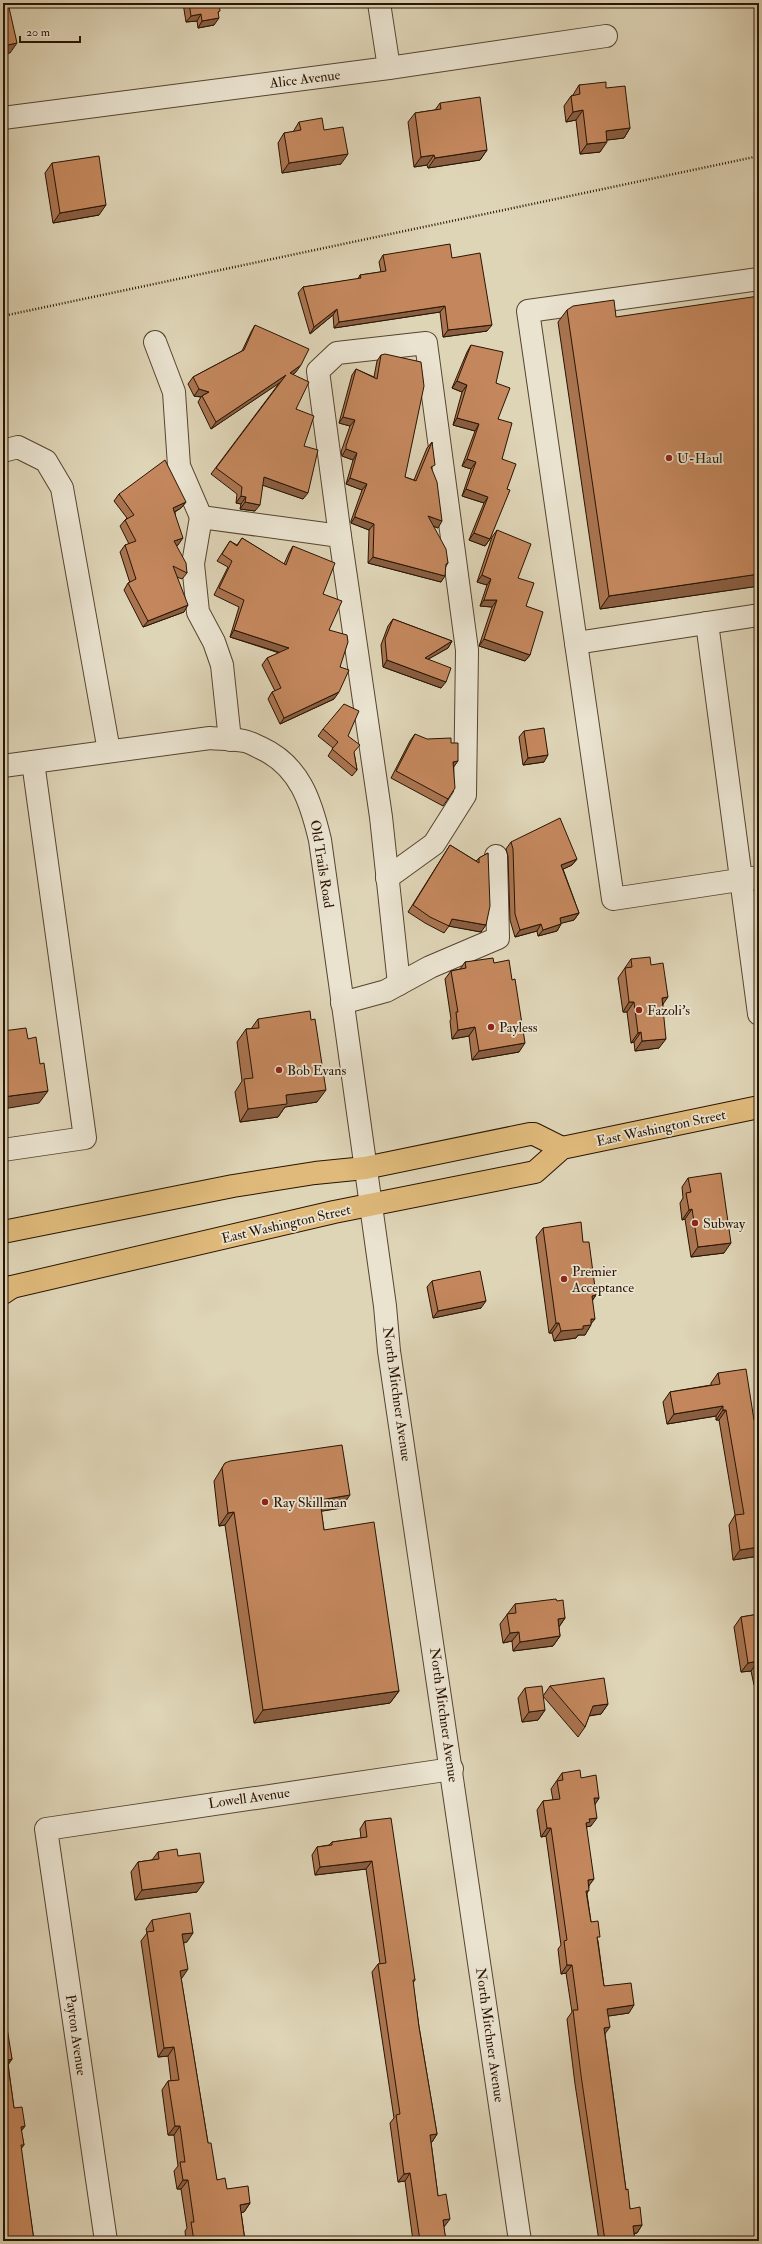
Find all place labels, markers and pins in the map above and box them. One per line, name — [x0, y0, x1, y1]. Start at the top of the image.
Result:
place label: U-Haul — [677, 450, 723, 467]
marker: U-Haul — [664, 453, 674, 463]
place label: Fazoli's — [647, 1002, 690, 1019]
marker: Fazoli's — [634, 1005, 644, 1015]
place label: Payless — [499, 1019, 538, 1037]
marker: Payless — [486, 1022, 496, 1032]
place label: Bob Evans — [287, 1062, 346, 1079]
marker: Bob Evans — [274, 1065, 284, 1075]
place label: Subway — [703, 1215, 746, 1233]
marker: Subway — [690, 1218, 700, 1228]
place label: Premier Acceptance — [571, 1263, 634, 1297]
marker: Premier Acceptance — [559, 1274, 569, 1284]
place label: Ray Skillman — [273, 1494, 347, 1512]
marker: Ray Skillman — [260, 1497, 270, 1507]

